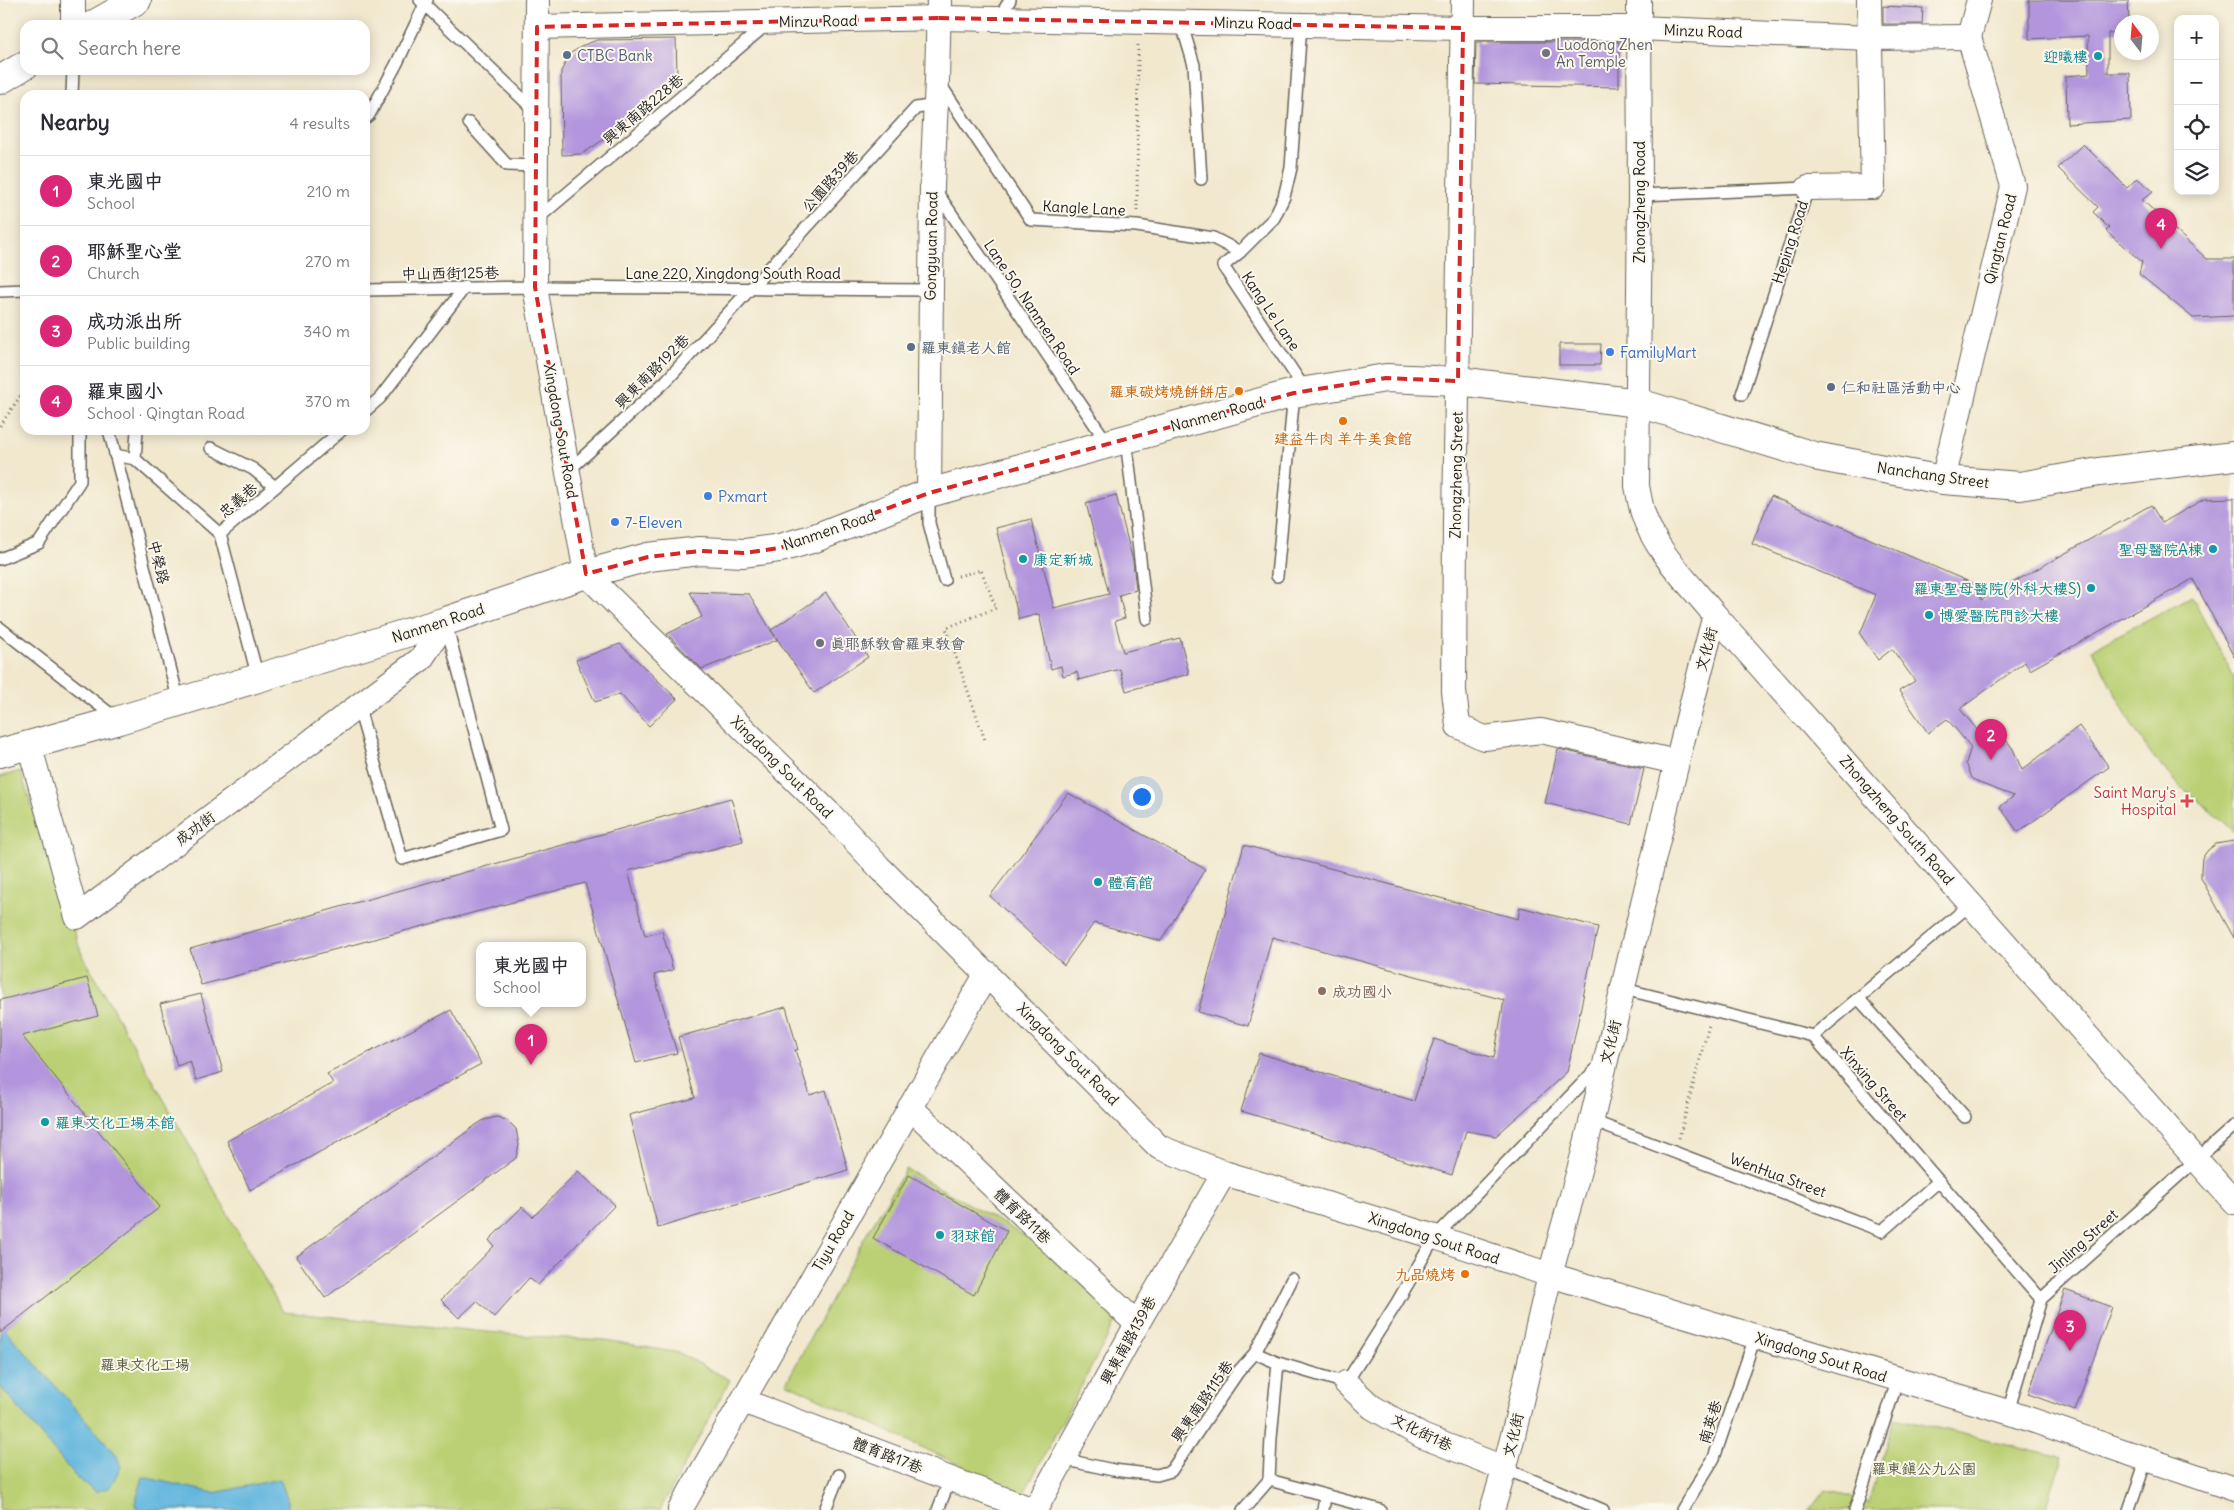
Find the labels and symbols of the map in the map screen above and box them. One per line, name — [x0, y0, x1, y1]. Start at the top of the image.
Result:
street label: Minzu Road — [778, 11, 858, 31]
street label: Minzu Road — [1213, 13, 1293, 33]
north arrow — [2114, 15, 2159, 60]
street label: Minzu Road — [1663, 20, 1743, 42]
place label: Luodong Zhen An Temple — [1556, 35, 1653, 71]
place label: CTBC Bank — [577, 46, 653, 65]
marker: Luodong Zhen An Temple — [1540, 47, 1552, 59]
place label: 迎曦樓 — [2043, 47, 2088, 66]
marker: CTBC Bank — [561, 49, 573, 61]
marker: 迎曦樓 — [2092, 50, 2104, 62]
street label: 興東南路228巷 — [599, 70, 687, 148]
street label: Zhongzheng Road — [1630, 141, 1649, 263]
street label: 公園路39巷 — [797, 146, 863, 216]
street label: Gongyuan Road — [921, 191, 941, 301]
street label: Qingtan Road — [1980, 192, 2020, 286]
street label: Kangle Lane — [1042, 196, 1126, 220]
street label: Heping Road — [1768, 198, 1812, 286]
pin: 4 — [2145, 208, 2177, 249]
street label: Lane 50, Nanmen Road — [980, 236, 1084, 378]
street label: 中山西街125巷 — [401, 263, 499, 283]
street label: Lane 220, Xingdong South Road — [625, 264, 841, 283]
street label: Kang Le Lane — [1238, 268, 1304, 354]
street label: 興東南路192巷 — [611, 330, 693, 412]
place label: 羅東鎮老人館 — [921, 338, 1011, 357]
marker: 羅東鎮老人館 — [905, 341, 917, 353]
place label: FamilyMart — [1620, 343, 1697, 362]
marker: FamilyMart — [1604, 346, 1616, 358]
street label: Xingdong Sout Road — [540, 362, 582, 500]
place label: 仁和社區活動中心 — [1841, 378, 1961, 397]
marker: 仁和社區活動中心 — [1825, 381, 1837, 393]
place label: 羅東碳烤燒餅餅店 — [1109, 382, 1229, 401]
marker: 羅東碳烤燒餅餅店 — [1233, 385, 1245, 397]
street label: Nanmen Road — [1168, 392, 1266, 436]
street label: Zhongzheng Street — [1445, 411, 1467, 539]
marker: 建益牛肉 羊牛美食館 — [1337, 415, 1349, 427]
place label: 建益牛肉 羊牛美食館 — [1274, 429, 1412, 448]
street label: Nanchang Street — [1876, 458, 1990, 492]
street label: 忠義巷 — [215, 478, 261, 522]
place label: Pxmart — [718, 487, 767, 506]
marker: Pxmart — [702, 490, 714, 502]
street label: Nanmen Road — [780, 505, 878, 555]
place label: 7-Eleven — [625, 513, 683, 532]
marker: 7-Eleven — [609, 516, 621, 528]
street label: 中榮路 — [144, 538, 174, 586]
place label: 聖母醫院A棟 — [2118, 540, 2203, 559]
marker: 聖母醫院A棟 — [2207, 543, 2219, 555]
place label: 康定新城 — [1033, 550, 1093, 569]
marker: 康定新城 — [1017, 553, 1029, 565]
place label: 羅東聖母醫院(外科大樓S) — [1914, 579, 2081, 598]
marker: 羅東聖母醫院(外科大樓S) — [2085, 582, 2097, 594]
street label: Nanmen Road — [389, 599, 487, 647]
place label: 博愛醫院門診大樓 — [1939, 606, 2059, 625]
marker: 博愛醫院門診大樓 — [1923, 609, 1935, 621]
street label: 文化街 — [1691, 625, 1721, 673]
place label: 真耶穌教會羅東教會 — [830, 634, 965, 653]
marker: 真耶穌教會羅東教會 — [814, 637, 826, 649]
street label: Xingdong Sout Road — [727, 712, 837, 822]
pin: 2 — [1975, 719, 2007, 760]
street label: Zhongzheng South Road — [1836, 751, 1958, 889]
place label: Saint Mary's Hospital — [2094, 783, 2176, 819]
your location — [1129, 784, 1155, 810]
marker: Saint Mary's Hospital — [2180, 794, 2194, 808]
street label: 成功街 — [171, 807, 219, 849]
place label: 體育館 — [1108, 873, 1153, 892]
marker: 體育館 — [1092, 876, 1104, 888]
place label: 成功國小 — [1332, 982, 1392, 1001]
marker: 成功國小 — [1316, 985, 1328, 997]
street label: Xingdong Sout Road — [1013, 999, 1123, 1109]
street label: 文化街 — [1595, 1018, 1625, 1066]
pin: 1 — [515, 1024, 547, 1065]
street label: Xinxing Street — [1836, 1043, 1912, 1125]
place label: 羅東文化工場本館 — [55, 1113, 175, 1132]
marker: 羅東文化工場本館 — [39, 1116, 51, 1128]
street label: WenHua Street — [1727, 1149, 1829, 1201]
street label: 體育路11巷 — [991, 1184, 1055, 1248]
street label: Jinling Street — [2044, 1205, 2122, 1277]
street label: Tiyu Road — [808, 1207, 858, 1275]
street label: Xingdong Sout Road — [1366, 1208, 1502, 1268]
place label: 羽球館 — [950, 1226, 995, 1245]
marker: 羽球館 — [934, 1229, 946, 1241]
place label: 九品燒烤 — [1395, 1265, 1455, 1284]
marker: 九品燒烤 — [1459, 1268, 1471, 1280]
street label: 興東南路139巷 — [1096, 1292, 1160, 1388]
pin: 3 — [2054, 1310, 2086, 1351]
street label: Xingdong Sout Road — [1753, 1328, 1889, 1386]
park label: 羅東文化工場 — [100, 1355, 190, 1374]
street label: 興東南路115巷 — [1167, 1356, 1237, 1446]
street label: 南英巷 — [1694, 1398, 1726, 1446]
street label: 文化街1巷 — [1388, 1409, 1456, 1455]
street label: 文化街 — [1499, 1411, 1527, 1459]
street label: 體育路17巷 — [850, 1433, 926, 1477]
park label: 羅東鎮公九公園 — [1871, 1459, 1977, 1478]

